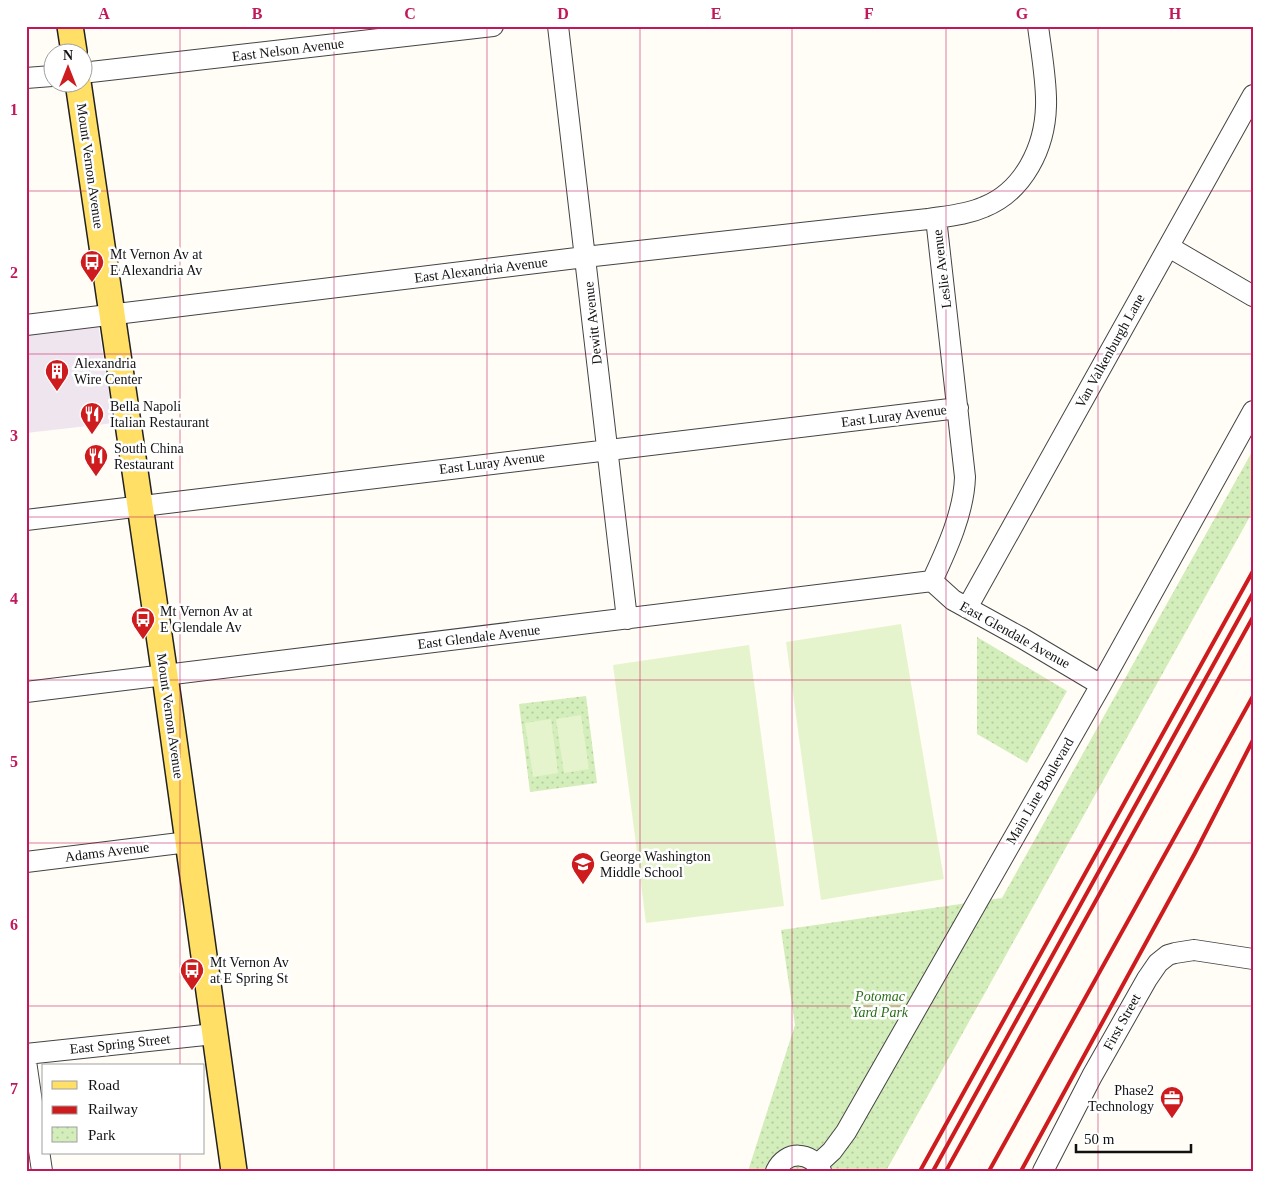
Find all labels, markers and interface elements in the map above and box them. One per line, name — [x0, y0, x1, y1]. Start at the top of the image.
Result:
text: A — [98, 5, 110, 22]
text: B — [252, 5, 263, 22]
text: C — [404, 5, 416, 22]
text: D — [557, 5, 569, 22]
text: E — [711, 5, 721, 22]
text: F — [864, 5, 874, 22]
text: G — [1016, 5, 1029, 22]
text: H — [1169, 5, 1182, 22]
street label: East Nelson Avenue — [231, 36, 345, 64]
north arrow — [42, 42, 92, 92]
text: N — [63, 48, 73, 63]
text: 1 — [10, 101, 18, 118]
street label: Mount Vernon Avenue — [74, 102, 106, 230]
street label: Leslie Avenue — [930, 229, 954, 309]
place label: Mt Vernon Av at E Alexandria Av — [110, 247, 203, 278]
bus stop icon: Mt Vernon Av at E Alexandria Av — [79, 249, 105, 283]
street label: East Alexandria Avenue — [413, 254, 549, 286]
text: 2 — [10, 264, 18, 281]
street label: Dewitt Avenue — [581, 281, 605, 365]
street label: Van Valkenburgh Lane — [1072, 291, 1148, 411]
place label: Alexandria Wire Center — [74, 356, 143, 387]
building icon: Alexandria Wire Center — [44, 358, 70, 392]
place label: Bella Napoli Italian Restaurant — [110, 399, 209, 430]
restaurant icon: Bella Napoli Italian Restaurant — [79, 401, 105, 435]
street label: East Luray Avenue — [840, 402, 948, 430]
text: 3 — [10, 427, 18, 444]
place label: South China Restaurant — [114, 441, 184, 472]
restaurant icon: South China Restaurant — [83, 443, 109, 477]
street label: East Luray Avenue — [438, 449, 546, 477]
text: 4 — [10, 590, 18, 607]
street label: East Glendale Avenue — [957, 599, 1073, 671]
place label: Mt Vernon Av at E Glendale Av — [160, 604, 253, 635]
bus stop icon: Mt Vernon Av at E Glendale Av — [130, 606, 156, 640]
street label: East Glendale Avenue — [417, 622, 541, 652]
street label: Mount Vernon Avenue — [154, 652, 186, 780]
street label: Main Line Boulevard — [1003, 735, 1077, 847]
text: 5 — [10, 753, 18, 770]
street label: Adams Avenue — [64, 839, 150, 865]
place label: George Washington Middle School — [600, 849, 711, 880]
school or university icon: George Washington Middle School — [570, 851, 596, 885]
text: 6 — [10, 916, 18, 933]
place label: Mt Vernon Av at E Spring St — [210, 955, 289, 986]
bus stop icon: Mt Vernon Av at E Spring St — [179, 957, 205, 991]
park label: Potomac Yard Park — [852, 989, 909, 1020]
street label: First Street — [1100, 991, 1144, 1053]
street label: East Spring Street — [69, 1031, 171, 1057]
legend — [42, 1064, 205, 1154]
text: Road — [88, 1077, 120, 1093]
text: 7 — [10, 1080, 18, 1097]
place label: Phase2 Technology — [1088, 1083, 1154, 1114]
office icon: Phase2 Technology — [1159, 1085, 1185, 1119]
text: Railway — [88, 1101, 138, 1117]
scale bar — [1076, 1122, 1192, 1154]
text: Park — [88, 1127, 116, 1143]
text: 50 m — [1084, 1131, 1115, 1147]

